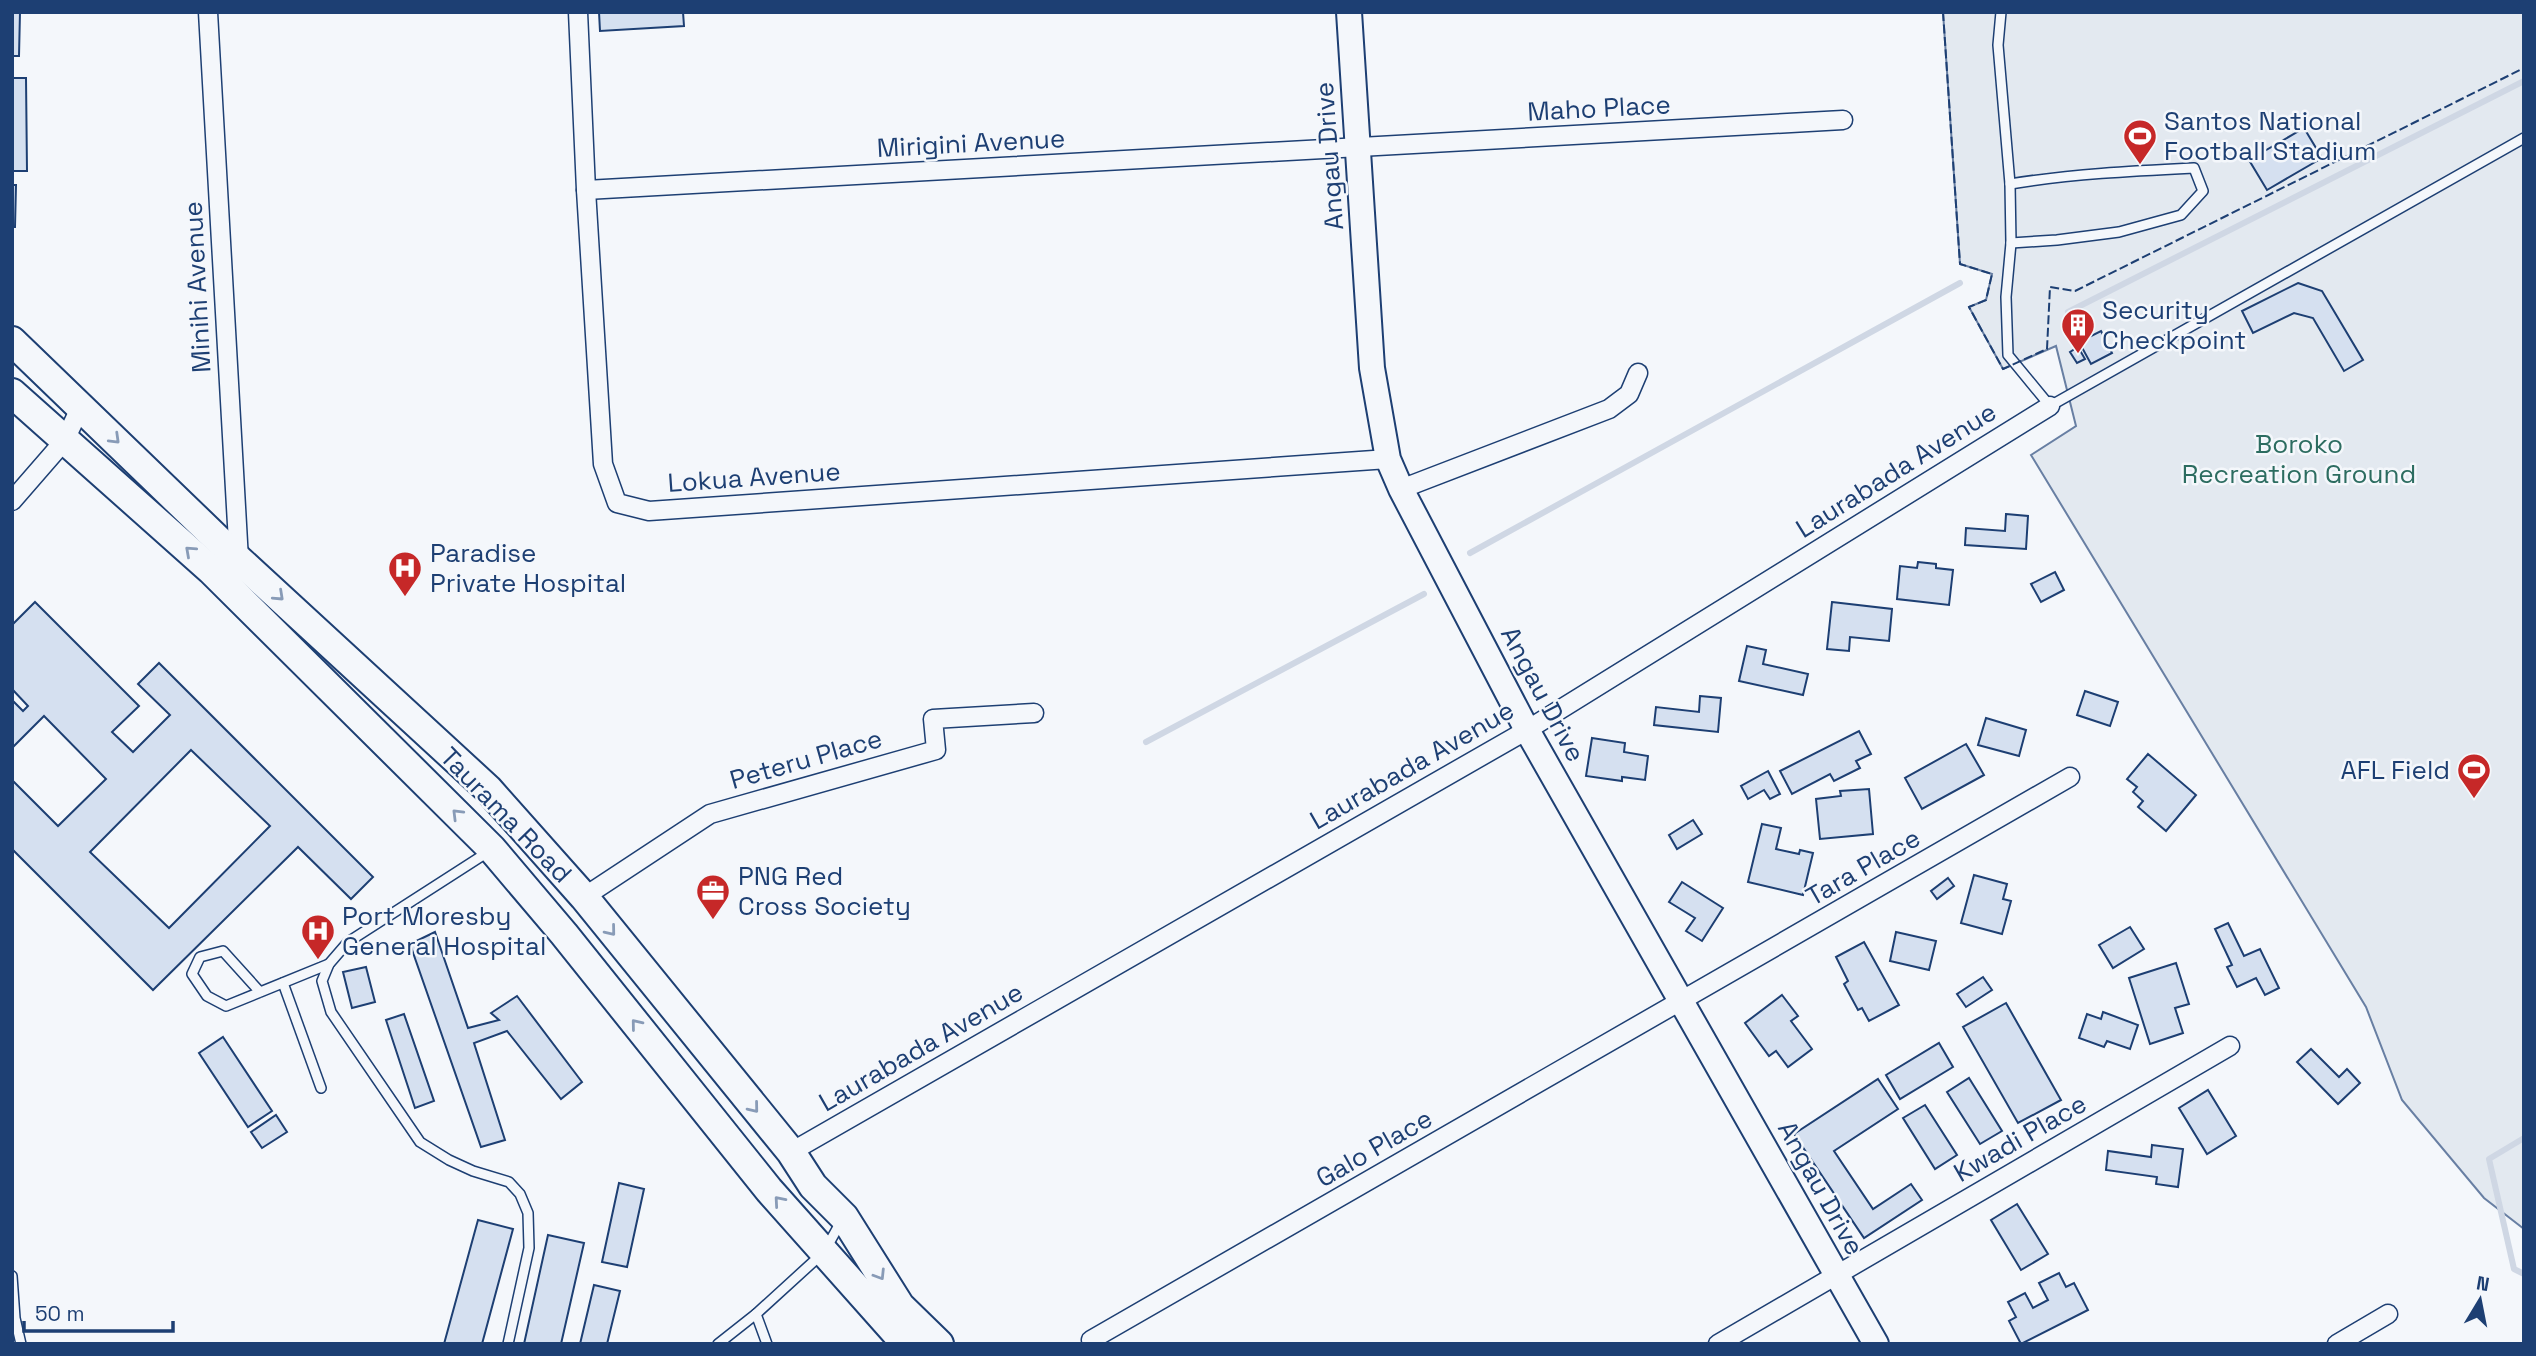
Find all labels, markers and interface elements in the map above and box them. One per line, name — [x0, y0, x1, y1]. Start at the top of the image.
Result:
street label: Angau Drive — [1307, 81, 1351, 231]
street label: Maho Place — [1526, 87, 1672, 129]
place label: Santos National Football Stadium — [2164, 104, 2376, 168]
sports icon: Santos National Football Stadium — [2121, 117, 2159, 166]
street label: Mirigini Avenue — [876, 121, 1066, 165]
street label: Minihi Avenue — [176, 200, 218, 374]
place label: Security Checkpoint — [2102, 293, 2246, 357]
building icon: Security Checkpoint — [2059, 306, 2097, 355]
street label: Laurabada Avenue — [1789, 395, 2003, 545]
park label: Boroko Recreation Ground — [2182, 427, 2416, 491]
one-way arrow — [106, 430, 119, 443]
street label: Lokua Avenue — [666, 454, 842, 500]
place label: Paradise Private Hospital — [430, 536, 626, 600]
one-way arrow — [185, 547, 198, 559]
hospital icon: Paradise Private Hospital — [386, 549, 424, 598]
one-way arrow — [271, 588, 284, 601]
street label: Angau Drive — [1493, 620, 1593, 768]
street label: Laurabada Avenue — [1304, 693, 1520, 837]
street label: Peteru Place — [726, 721, 886, 797]
street label: Taurama Road — [433, 740, 579, 890]
sports icon: AFL Field — [2455, 751, 2493, 800]
place label: AFL Field — [2340, 753, 2450, 787]
one-way arrow — [452, 809, 465, 822]
street label: Tara Place — [1800, 821, 1926, 913]
place label: PNG Red Cross Society — [738, 859, 911, 923]
office icon: PNG Red Cross Society — [694, 872, 732, 921]
place label: Port Moresby General Hospital — [342, 899, 546, 963]
hospital icon: Port Moresby General Hospital — [299, 912, 337, 961]
one-way arrow — [603, 923, 615, 936]
street label: Laurabada Avenue — [813, 975, 1029, 1119]
one-way arrow — [632, 1019, 644, 1032]
street label: Kwadi Place — [1947, 1086, 2093, 1190]
one-way arrow — [746, 1100, 759, 1112]
street label: Galo Place — [1310, 1101, 1438, 1195]
street label: Angau Drive — [1770, 1115, 1872, 1261]
one-way arrow — [775, 1196, 787, 1209]
north arrow — [2445, 1265, 2515, 1335]
one-way arrow — [872, 1267, 885, 1280]
text: N — [2474, 1270, 2491, 1297]
scale bar — [24, 1290, 173, 1334]
text: 50 m — [35, 1300, 85, 1327]

